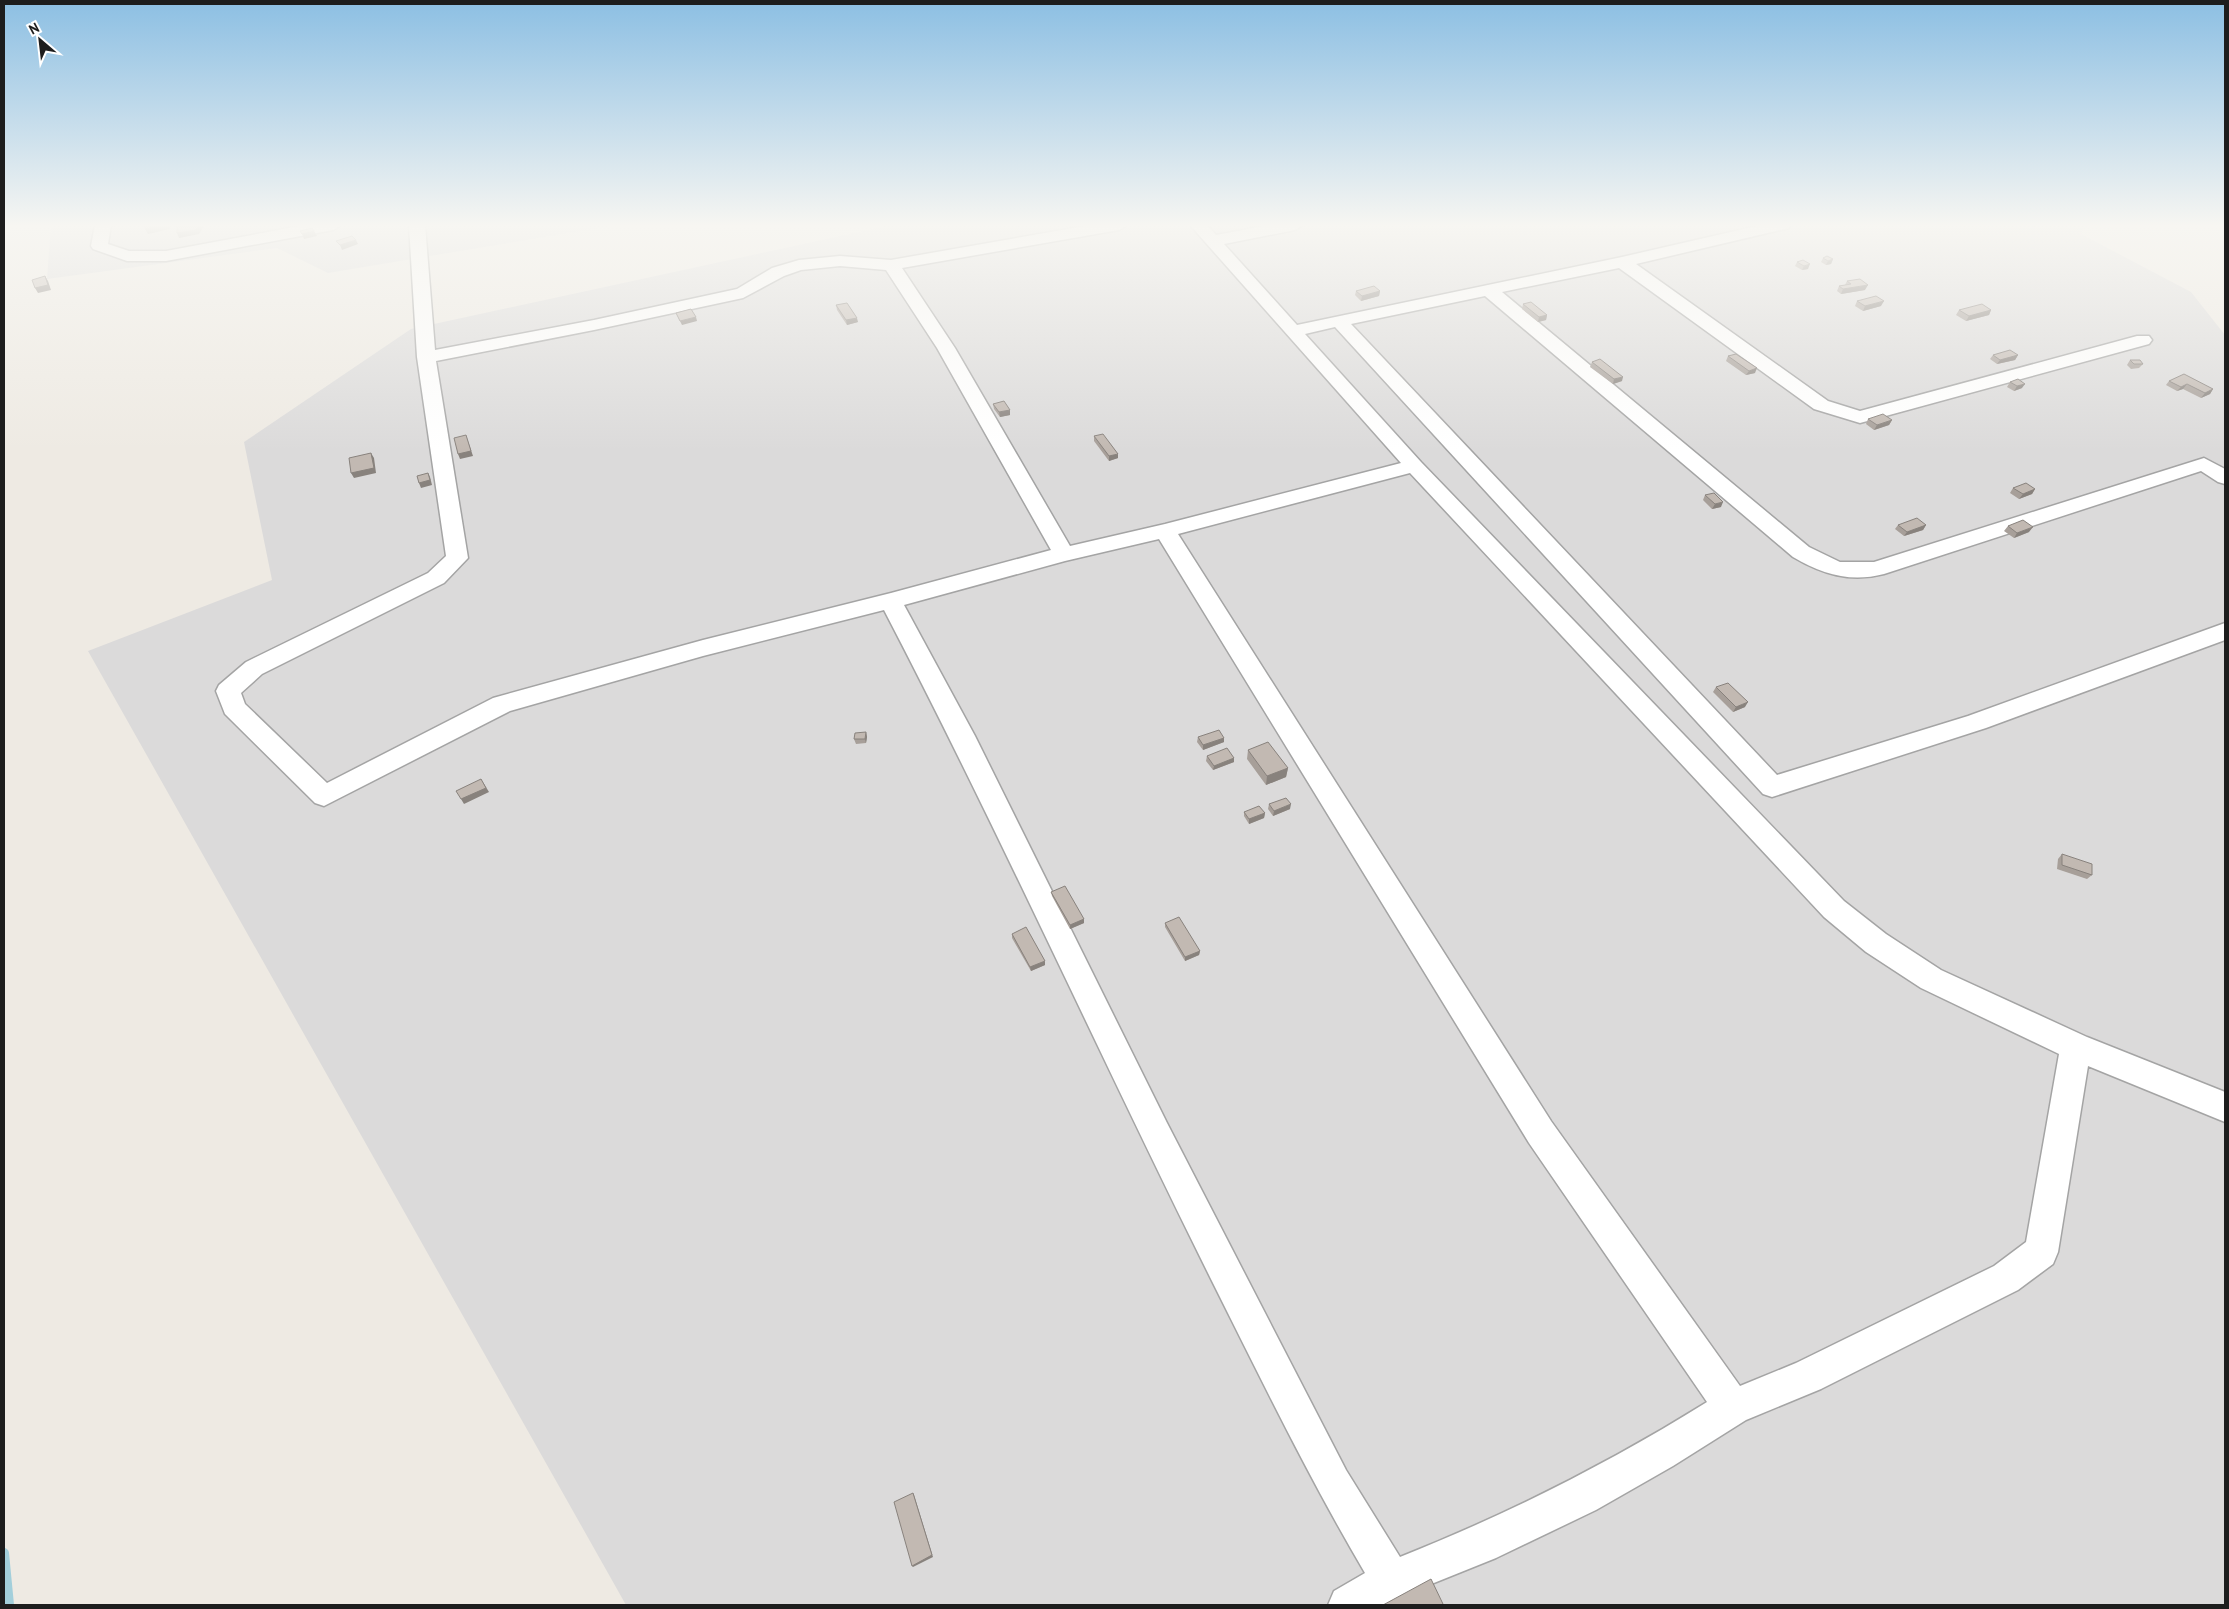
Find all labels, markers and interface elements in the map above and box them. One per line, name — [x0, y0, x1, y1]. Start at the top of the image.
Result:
north arrow — [15, 15, 65, 65]
text: N — [26, 18, 42, 39]

